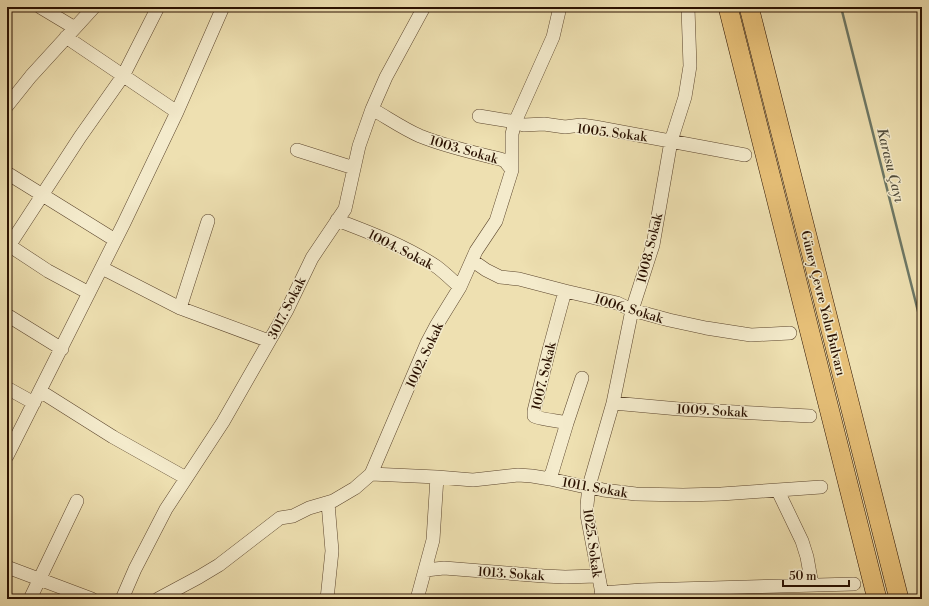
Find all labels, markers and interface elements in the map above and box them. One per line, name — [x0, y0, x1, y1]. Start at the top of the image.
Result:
street label: 1005. Sokak — [576, 121, 649, 145]
water label: Karasu Çayı — [872, 126, 908, 205]
street label: 1003. Sokak — [428, 133, 501, 168]
street label: 1008. Sokak — [634, 211, 667, 285]
street label: 1004. Sokak — [365, 227, 437, 274]
street label: Güney Çevre Yolu Bulvarı — [797, 229, 849, 378]
street label: 3017. Sokak — [264, 274, 310, 342]
street label: 1006. Sokak — [592, 291, 666, 327]
street label: 1002. Sokak — [403, 319, 448, 391]
street label: 1007. Sokak — [528, 339, 560, 412]
street label: 1009. Sokak — [676, 401, 749, 421]
street label: 1011. Sokak — [561, 474, 630, 502]
street label: 1025. Sokak — [579, 508, 605, 580]
scale bar — [783, 562, 849, 588]
street label: 1013. Sokak — [477, 564, 546, 584]
text: 50 m — [789, 569, 817, 584]

